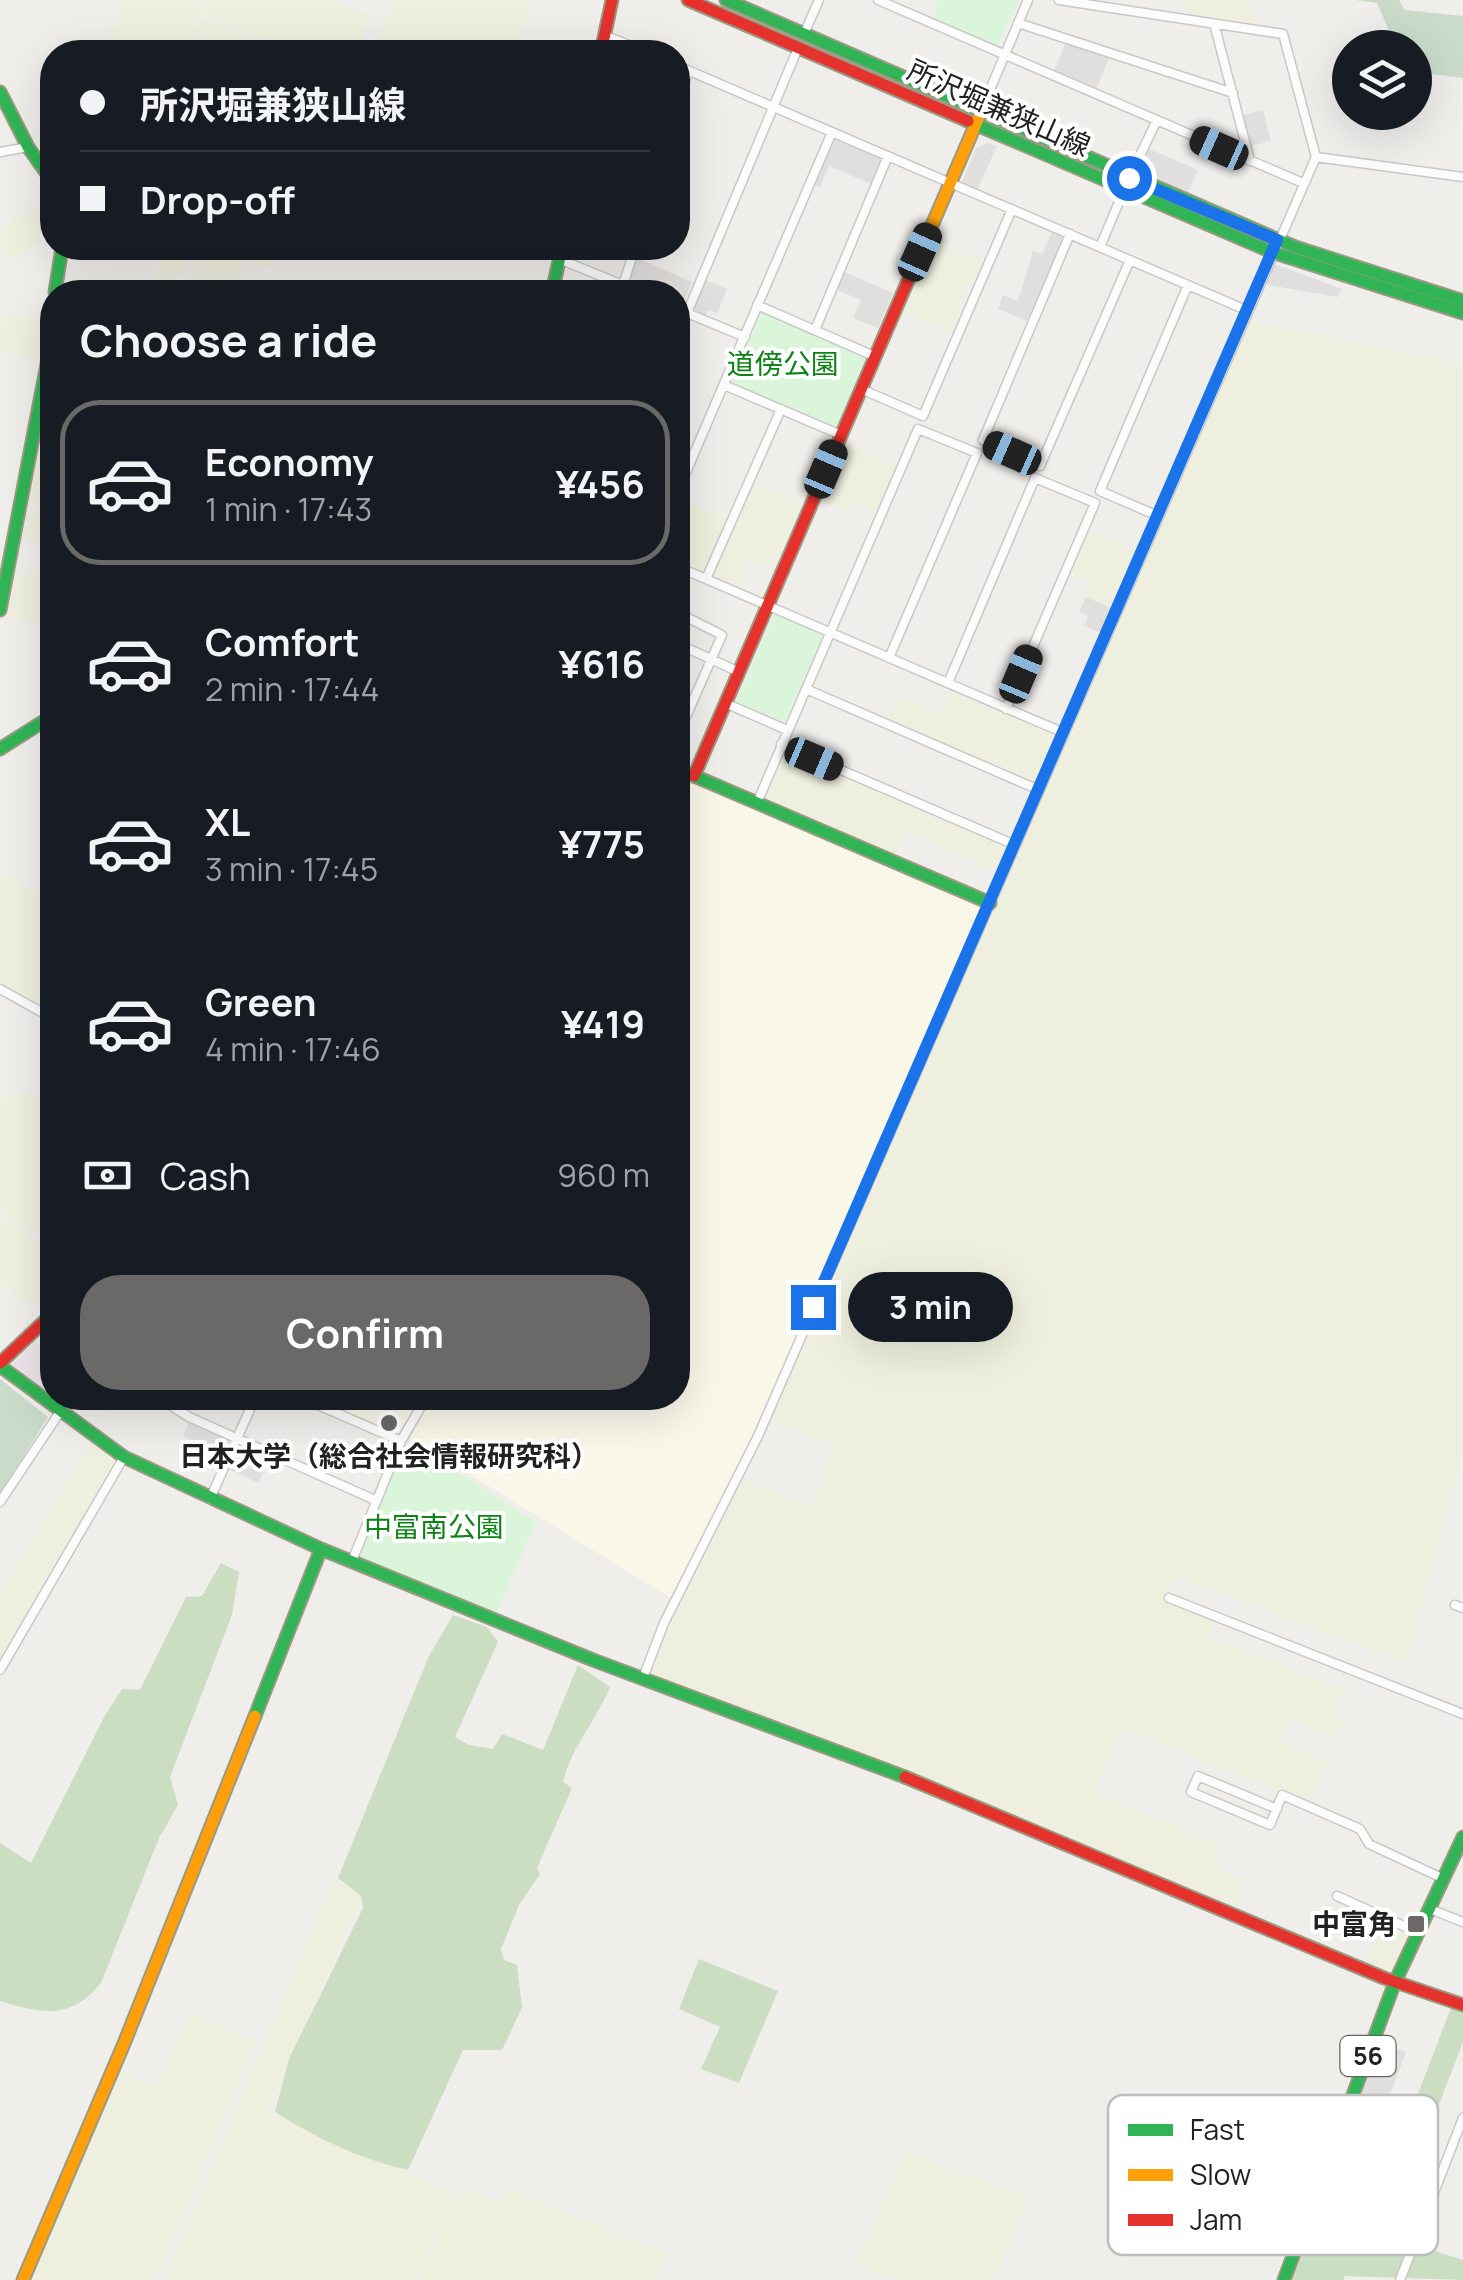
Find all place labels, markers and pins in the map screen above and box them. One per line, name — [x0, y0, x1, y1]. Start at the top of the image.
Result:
marker: 日本大学（総合社会情報研究科） — [378, 1412, 400, 1434]
place label: 日本大学（総合社会情報研究科） — [179, 1436, 599, 1474]
place label: 中富角 — [1312, 1904, 1396, 1942]
marker: 中富角 — [1405, 1913, 1427, 1935]

